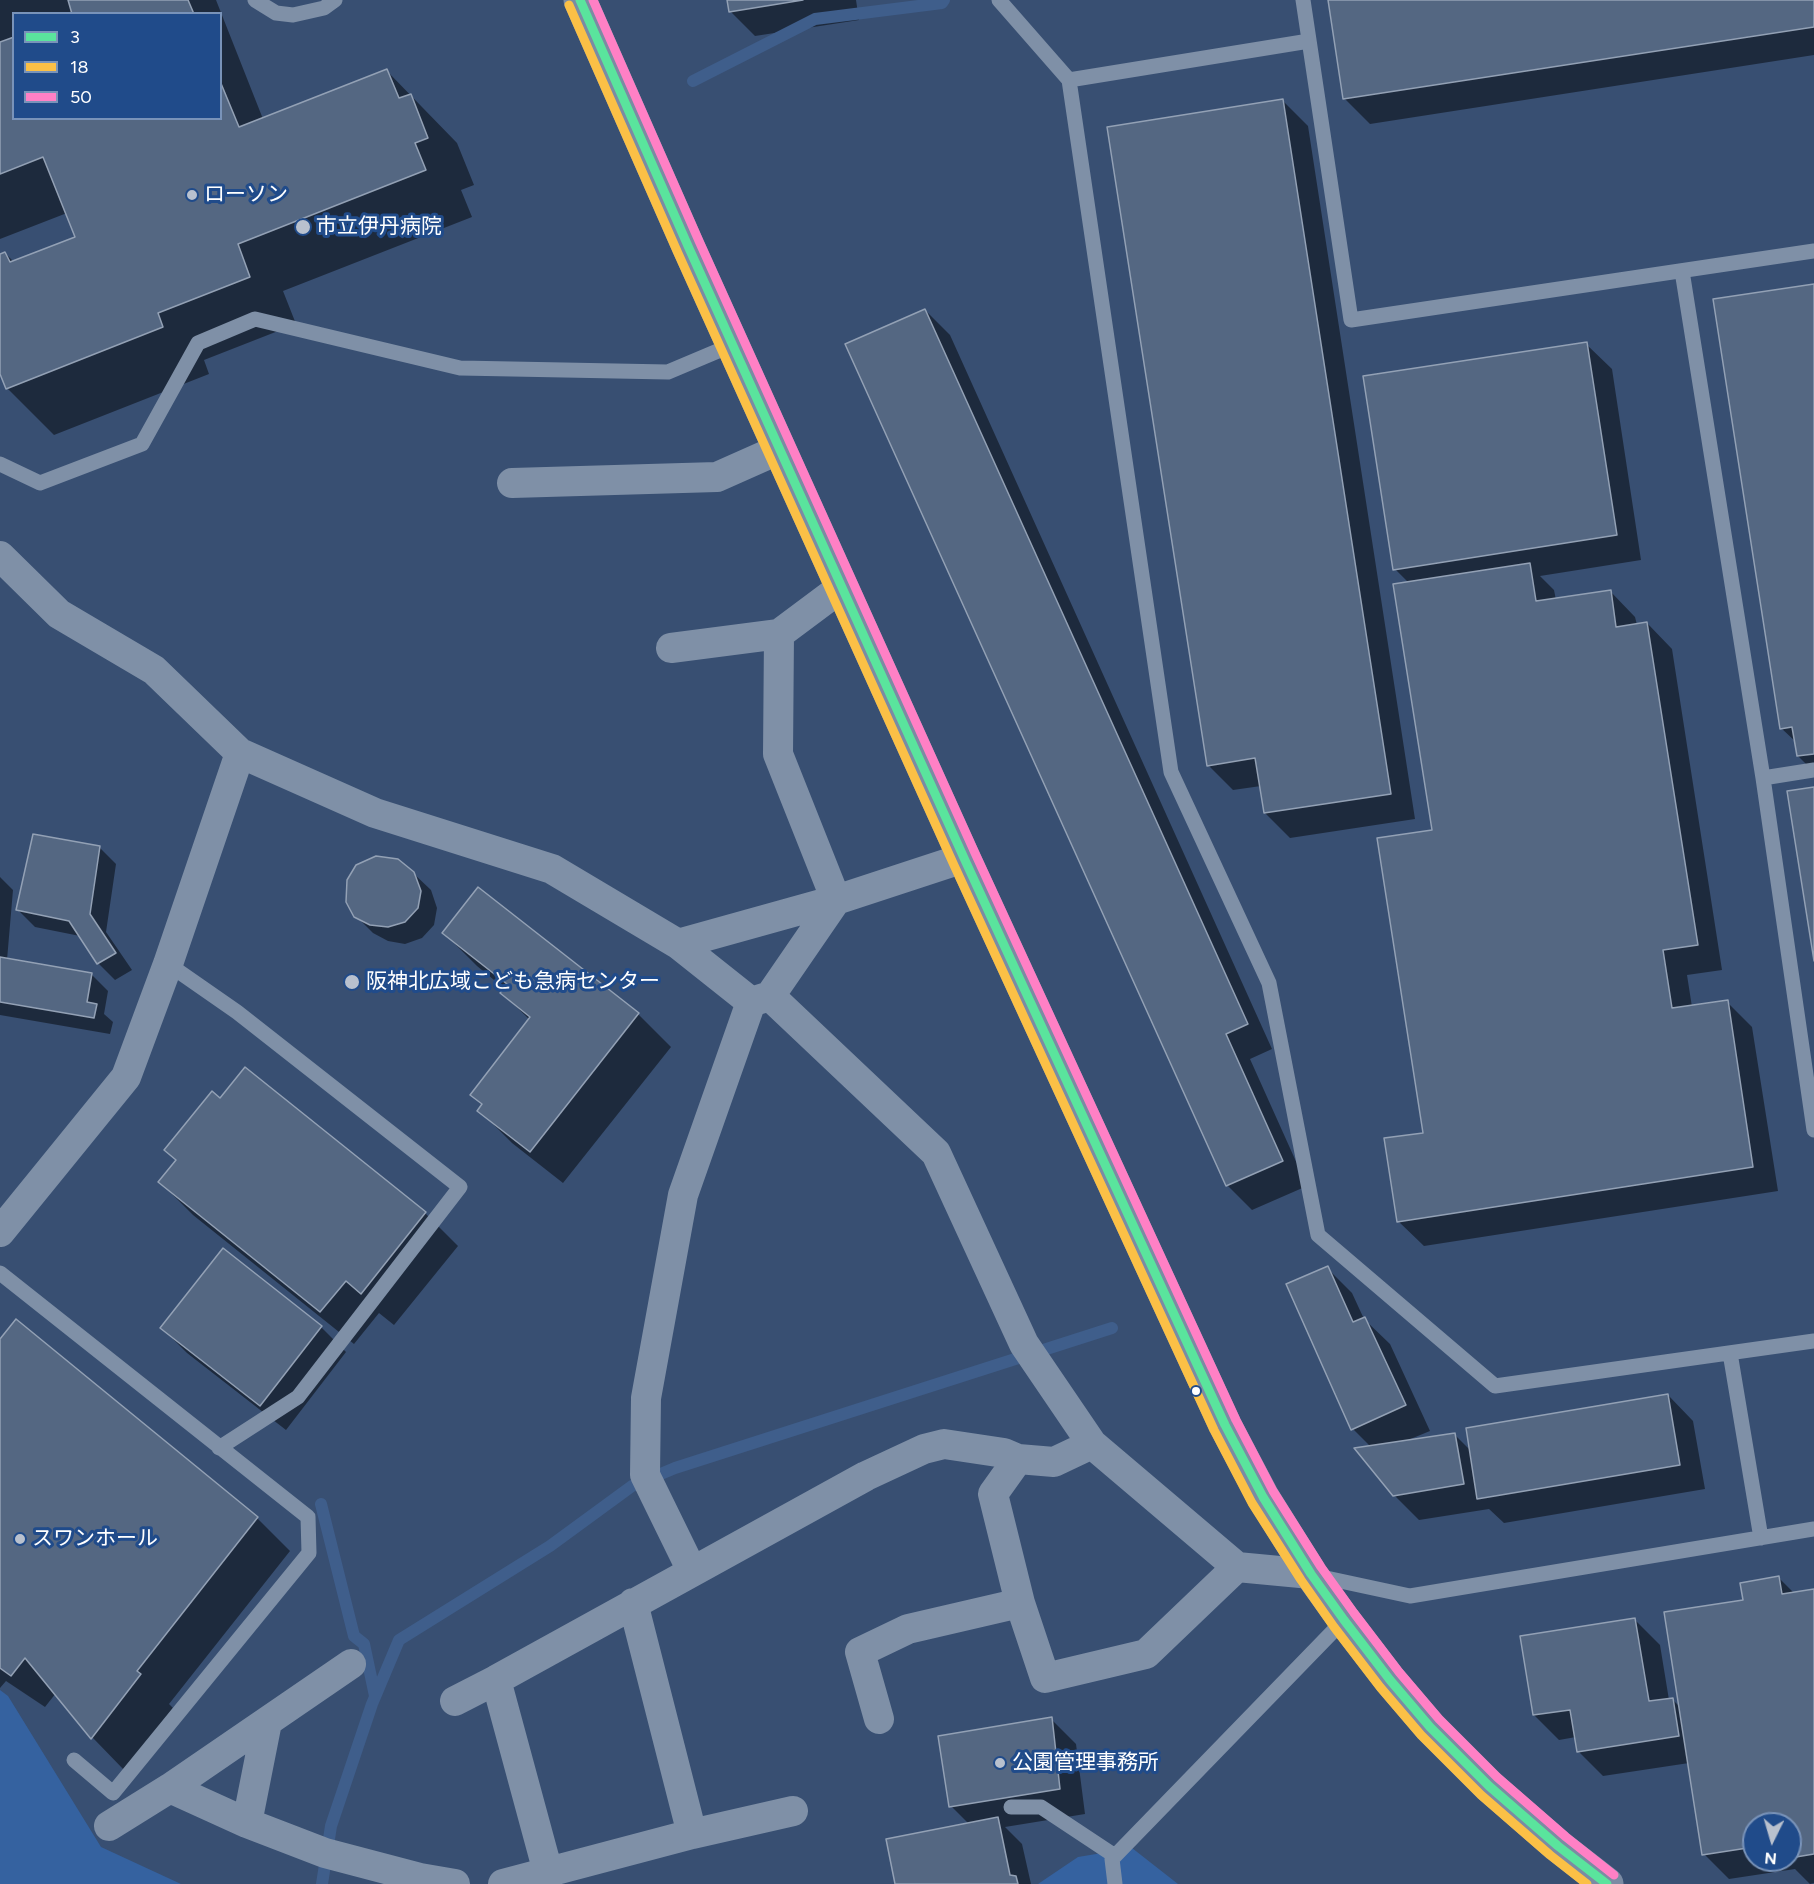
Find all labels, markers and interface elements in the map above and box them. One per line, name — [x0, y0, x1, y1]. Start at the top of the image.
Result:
legend — [12, 12, 222, 120]
text: 3 — [70, 26, 80, 48]
text: 18 — [70, 56, 89, 78]
text: 50 — [70, 86, 92, 108]
place label: ローソン — [204, 182, 288, 208]
marker: ローソン — [185, 188, 199, 202]
place label: 市立伊丹病院 — [316, 214, 442, 240]
marker: 市立伊丹病院 — [294, 218, 312, 236]
place label: 阪神北広域こども急病センター — [366, 969, 660, 995]
marker: 阪神北広域こども急病センター — [343, 973, 361, 991]
unlabelled marker — [1190, 1385, 1202, 1397]
place label: スワンホール — [32, 1526, 158, 1552]
marker: スワンホール — [13, 1532, 27, 1546]
place label: 公園管理事務所 — [1012, 1750, 1159, 1776]
marker: 公園管理事務所 — [993, 1756, 1007, 1770]
north arrow — [1742, 1812, 1802, 1872]
text: N — [1764, 1848, 1778, 1868]

